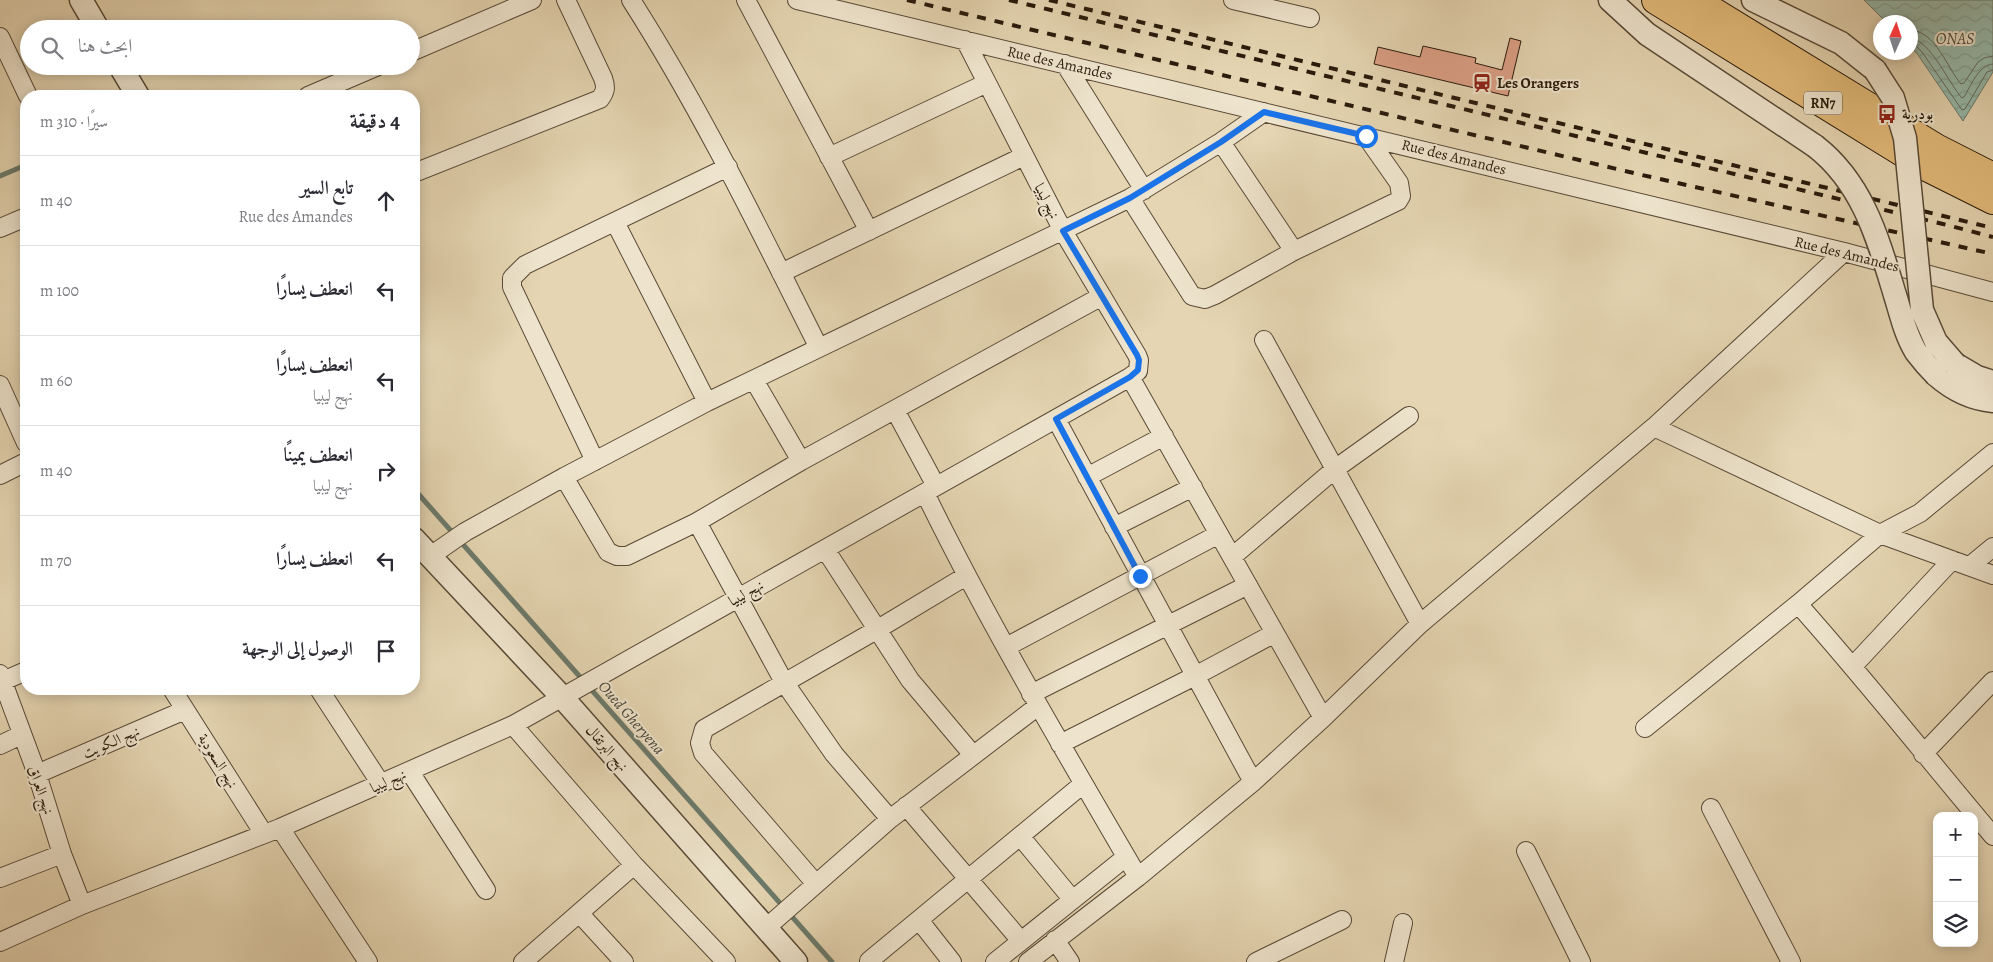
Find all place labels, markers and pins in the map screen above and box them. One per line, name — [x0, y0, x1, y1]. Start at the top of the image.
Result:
station icon: Les Orangers — [1471, 72, 1493, 94]
place label: Les Orangers — [1497, 73, 1579, 93]
bus stop icon: بودرية — [1876, 103, 1898, 125]
place label: بودرية — [1902, 104, 1933, 124]

